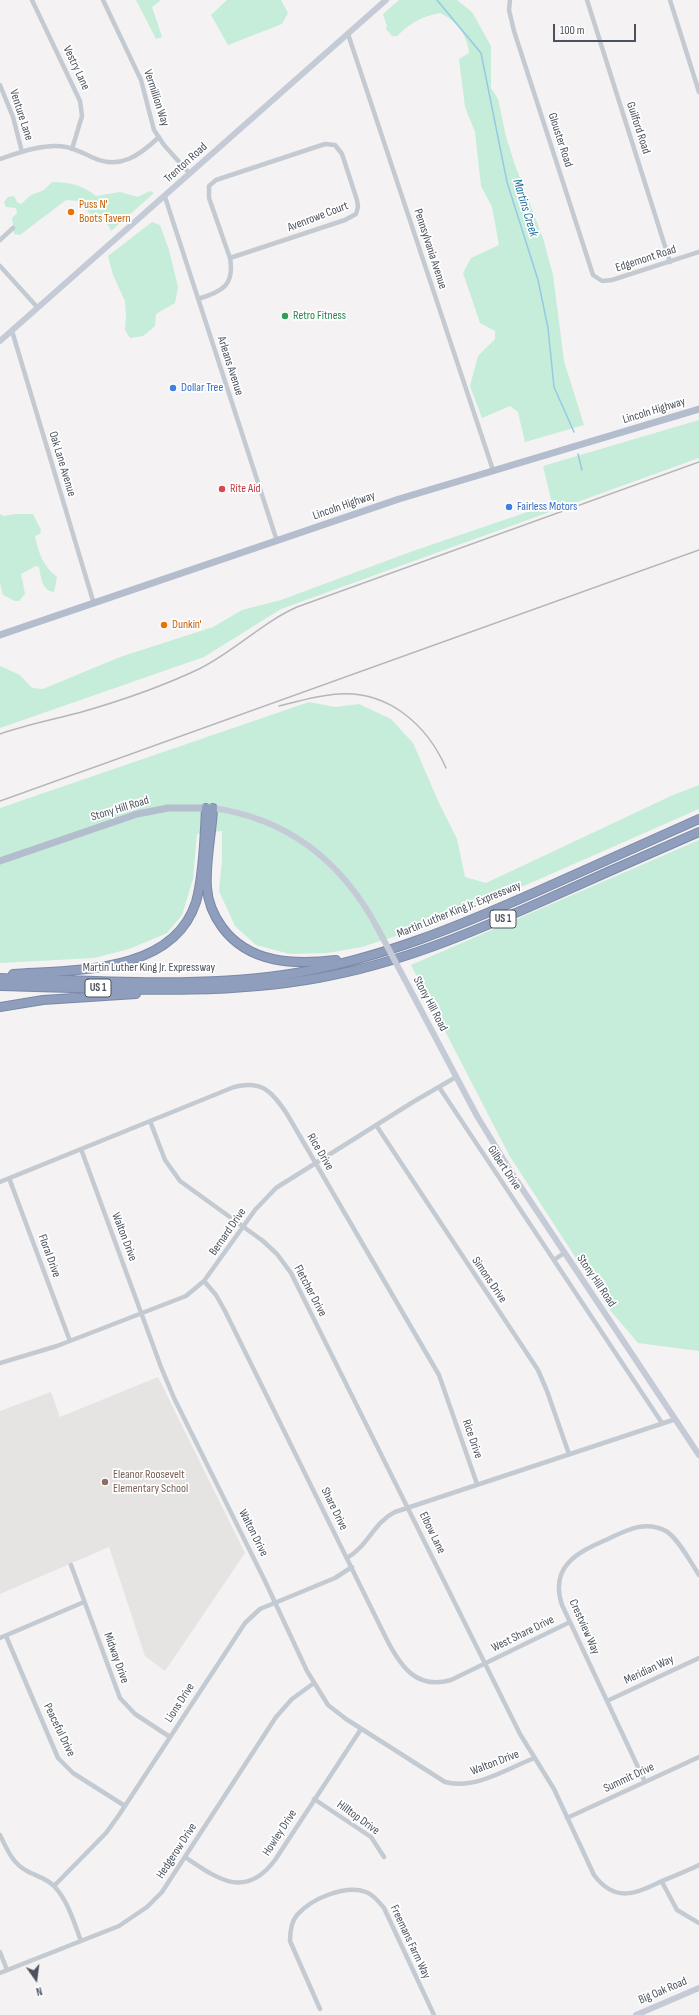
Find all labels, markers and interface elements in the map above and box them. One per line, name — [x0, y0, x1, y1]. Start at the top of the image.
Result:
scale bar — [555, 16, 638, 42]
text: 100 m — [560, 23, 585, 38]
street label: Vestry Lane — [60, 44, 92, 92]
street label: Vermillion Way — [140, 68, 172, 128]
street label: Venture Lane — [6, 88, 36, 142]
street label: Guilford Road — [623, 100, 653, 156]
street label: Glouster Road — [544, 111, 576, 169]
street label: Trenton Road — [162, 140, 210, 186]
water label: Martins Creek — [509, 177, 541, 239]
place label: Puss N' Boots Tavern — [79, 198, 131, 226]
street label: Avenrowe Court — [286, 199, 350, 235]
marker: Puss N' Boots Tavern — [66, 207, 76, 217]
street label: Pennsylvania Avenue — [410, 207, 450, 291]
street label: Edgemont Road — [614, 242, 678, 276]
place label: Retro Fitness — [293, 309, 346, 323]
marker: Retro Fitness — [280, 311, 290, 321]
street label: Arleans Avenue — [214, 335, 246, 397]
place label: Dollar Tree — [181, 381, 223, 395]
marker: Dollar Tree — [168, 383, 178, 393]
street label: Lincoln Highway — [621, 395, 687, 427]
street label: Oak Lane Avenue — [45, 430, 79, 498]
place label: Rite Aid — [230, 482, 260, 496]
marker: Rite Aid — [217, 484, 227, 494]
street label: Lincoln Highway — [311, 489, 377, 523]
place label: Fairless Motors — [517, 500, 577, 514]
marker: Fairless Motors — [504, 502, 514, 512]
place label: Dunkin' — [172, 618, 201, 632]
marker: Dunkin' — [159, 620, 169, 630]
street label: Stony Hill Road — [89, 793, 151, 825]
street label: Martin Luther King Jr. Expressway — [395, 879, 523, 941]
road number: US 1 — [490, 910, 516, 928]
street label: Martin Luther King Jr. Expressway — [83, 961, 215, 975]
street label: Stony Hill Road — [410, 974, 450, 1034]
road number: US 1 — [85, 979, 111, 997]
street label: Rice Drive — [303, 1131, 337, 1173]
street label: Gilbert Drive — [484, 1143, 524, 1193]
street label: Bernard Drive — [206, 1206, 250, 1258]
street label: Walton Drive — [108, 1211, 140, 1263]
street label: Floral Drive — [35, 1233, 63, 1279]
street label: Stony Hill Road — [573, 1252, 619, 1310]
street label: Simons Drive — [468, 1254, 510, 1306]
street label: Fletcher Drive — [290, 1263, 330, 1319]
street label: Rice Drive — [459, 1418, 485, 1460]
place label: Eleanor Roosevelt Elementary School — [113, 1468, 188, 1496]
marker: Eleanor Roosevelt Elementary School — [100, 1477, 110, 1487]
street label: Share Drive — [317, 1485, 351, 1533]
street label: Walton Drive — [235, 1507, 271, 1559]
street label: Elbow Lane — [416, 1510, 448, 1556]
street label: Crestview Way — [565, 1597, 603, 1657]
street label: West Share Drive — [489, 1613, 557, 1655]
street label: Midway Drive — [100, 1631, 132, 1685]
street label: Meridian Way — [622, 1652, 676, 1688]
street label: Lions Drive — [162, 1681, 198, 1725]
street label: Peaceful Drive — [40, 1701, 78, 1759]
street label: Walton Drive — [469, 1747, 521, 1779]
street label: Summit Drive — [601, 1760, 657, 1796]
street label: Hilltop Drive — [334, 1798, 382, 1838]
street label: Howley Drive — [260, 1807, 300, 1859]
street label: Hedgerow Drive — [154, 1821, 200, 1881]
street label: Freemans Farm Way — [387, 1903, 433, 1981]
north arrow — [16, 1959, 56, 1999]
street label: Big Oak Road — [637, 1974, 689, 2008]
text: N — [35, 1984, 43, 1998]

